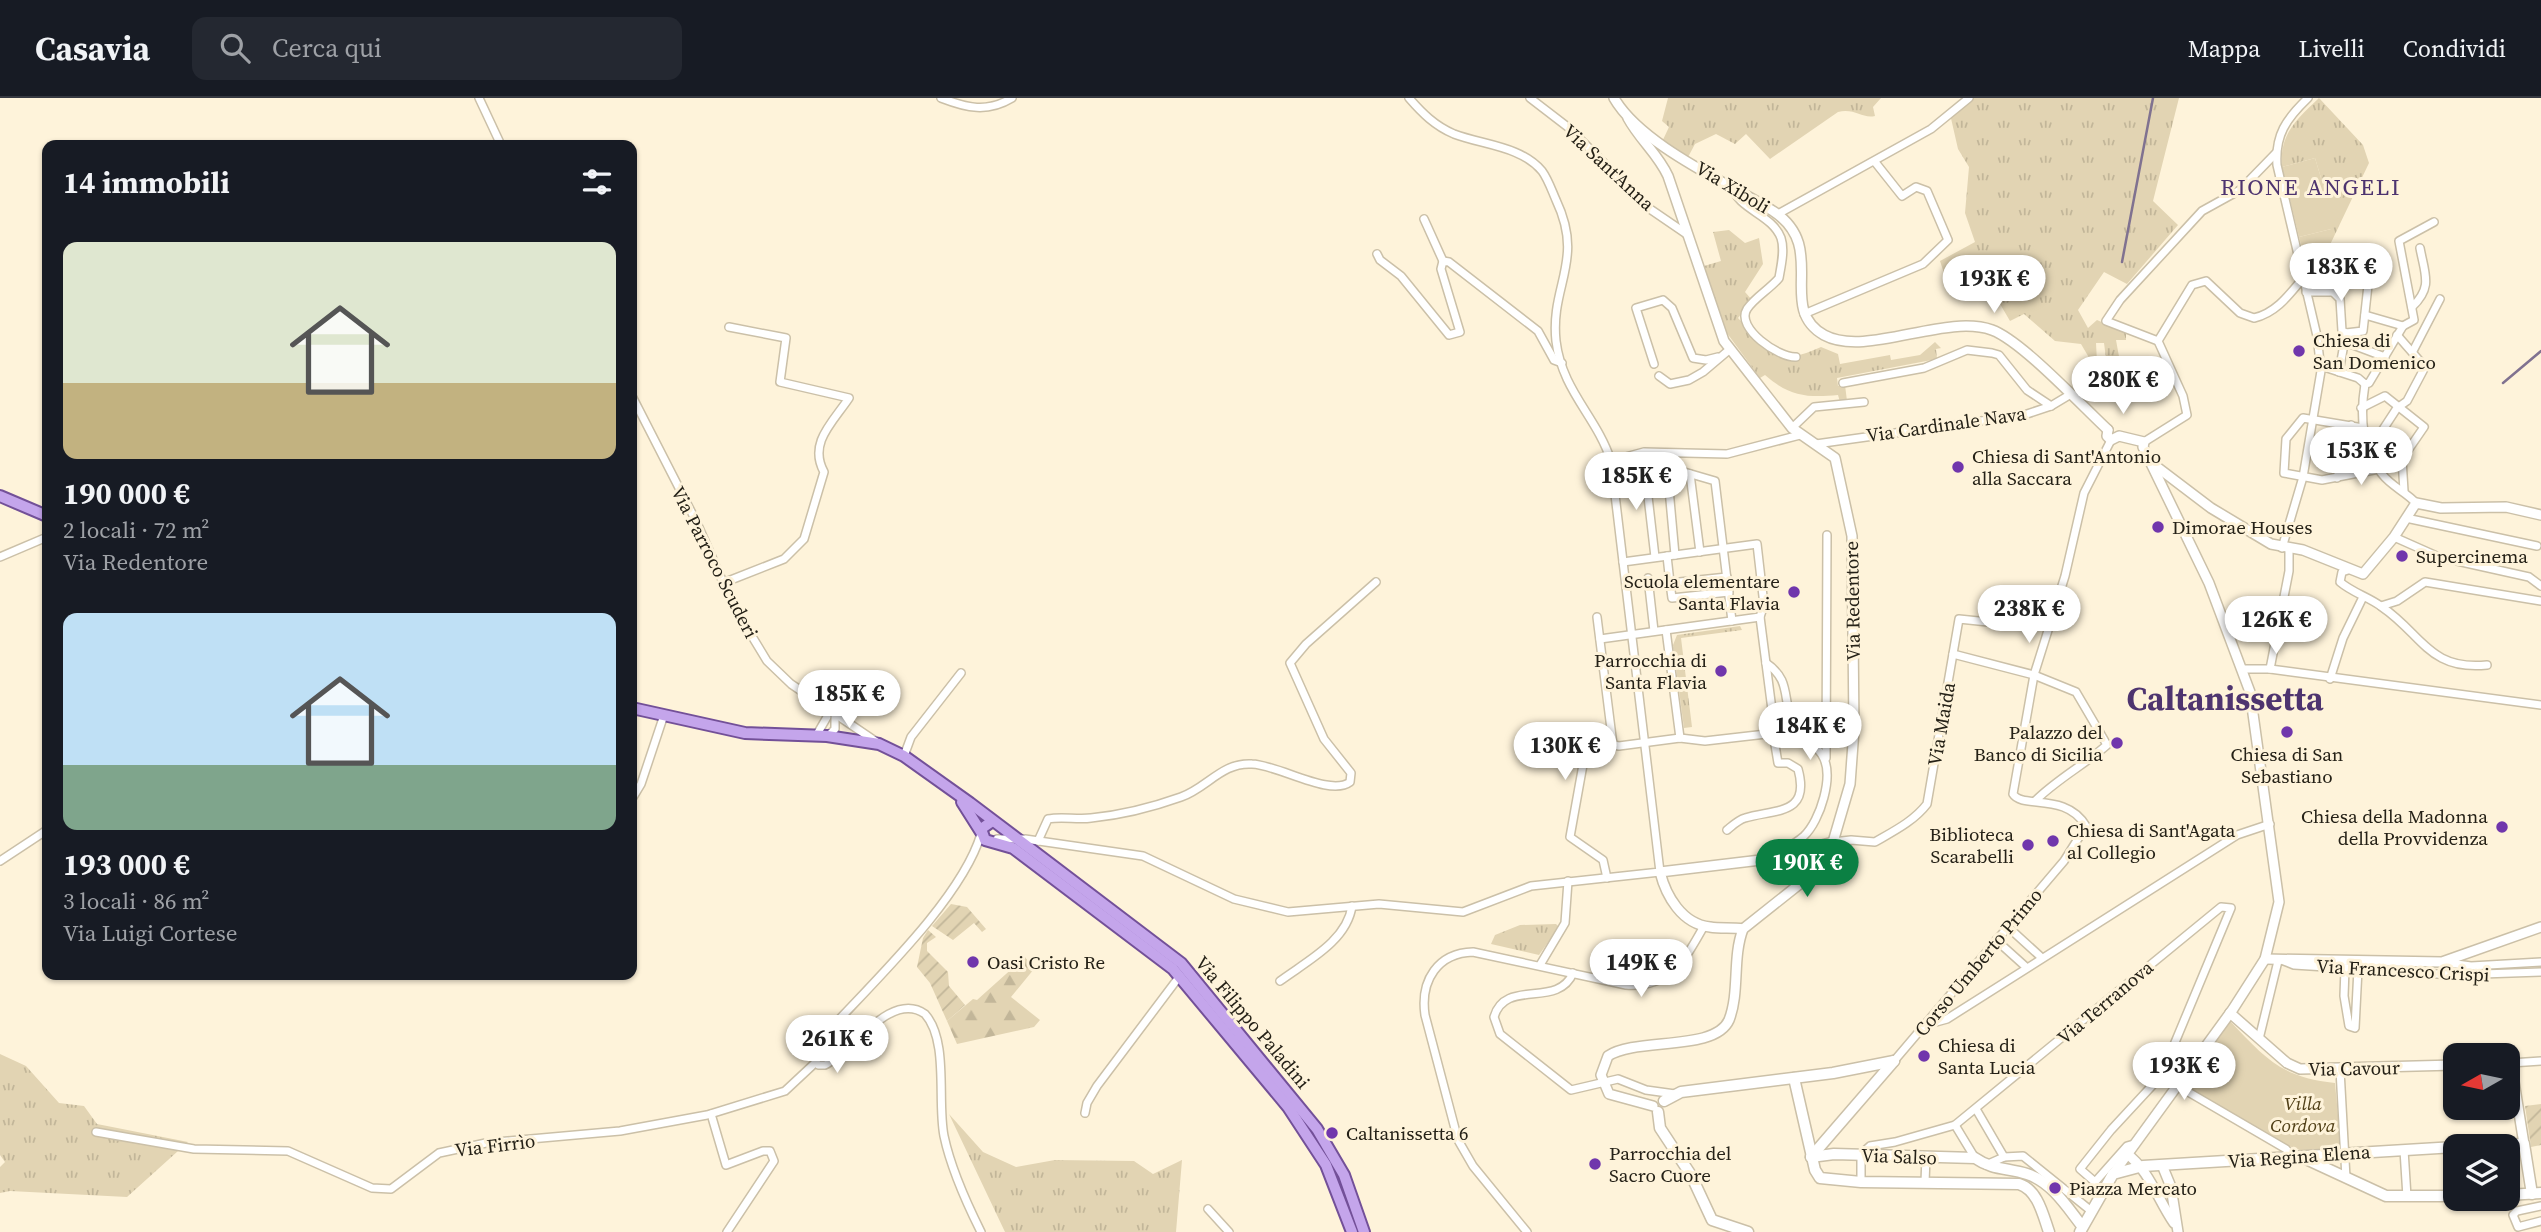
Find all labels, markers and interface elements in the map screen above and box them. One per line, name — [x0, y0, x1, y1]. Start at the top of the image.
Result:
search box — [192, 17, 682, 80]
text: Casavia — [35, 26, 150, 71]
icon: search — [216, 29, 254, 67]
text: Cerca qui — [272, 30, 382, 66]
text: Mappa — [2188, 32, 2261, 65]
text: Livelli — [2299, 32, 2365, 65]
text: Condividi — [2403, 32, 2506, 65]
street label: Via Sant'Anna — [1558, 118, 1661, 216]
street label: Via Xiboli — [1691, 155, 1775, 220]
text: 14 immobili — [63, 162, 230, 203]
icon: filters — [578, 163, 616, 201]
district label: RIONE ANGELI — [2220, 171, 2402, 203]
pin: 183K € — [2284, 244, 2398, 303]
text: 183K € — [2306, 250, 2376, 282]
pin: 193K € — [1937, 256, 2051, 315]
text: 193K € — [1959, 262, 2029, 294]
icon: home — [277, 287, 403, 413]
place label: Chiesa di San Domenico — [2313, 327, 2436, 375]
marker: Chiesa di San Domenico — [2291, 343, 2307, 359]
pin: 280K € — [2066, 356, 2180, 416]
text: 280K € — [2088, 363, 2158, 395]
street label: Via Cardinale Nava — [1865, 400, 2028, 448]
pin: 153K € — [2304, 428, 2418, 487]
text: 153K € — [2326, 434, 2396, 466]
place label: Chiesa di Sant'Antonio alla Saccara — [1972, 443, 2161, 491]
pin: 185K € — [1579, 452, 1693, 512]
text: 185K € — [1601, 459, 1671, 491]
marker: Chiesa di Sant'Antonio alla Saccara — [1950, 459, 1966, 475]
text: 190 000 € — [63, 473, 190, 514]
street label: Via Parroco Scuderi — [665, 482, 765, 643]
text: 2 locali · 72 m² — [63, 514, 210, 546]
place label: Dimorae Houses — [2172, 514, 2312, 540]
marker: Dimorae Houses — [2150, 519, 2166, 535]
street label: Via Redentore — [1838, 541, 1866, 661]
place label: Supercinema — [2416, 543, 2528, 569]
text: Via Redentore — [63, 546, 208, 578]
marker: Supercinema — [2394, 548, 2410, 564]
place label: Scuola elementare Santa Flavia — [1624, 568, 1780, 616]
marker: Scuola elementare Santa Flavia — [1786, 584, 1802, 600]
pin: 238K € — [1972, 586, 2086, 645]
text: 238K € — [1994, 592, 2064, 624]
pin: 126K € — [2219, 596, 2333, 656]
text: 126K € — [2241, 603, 2311, 635]
place label: Parrocchia di Santa Flavia — [1594, 647, 1707, 695]
icon: home — [277, 658, 403, 784]
marker: Parrocchia di Santa Flavia — [1713, 663, 1729, 679]
pin: 185K € — [792, 670, 906, 730]
district label: Caltanissetta — [2127, 676, 2324, 721]
text: 185K € — [814, 677, 884, 709]
street label: Via Maida — [1921, 680, 1961, 768]
pin: 184K € — [1753, 702, 1867, 762]
text: 184K € — [1775, 709, 1845, 741]
place label: Palazzo del Banco di Sicilia — [1974, 719, 2103, 767]
pin: 130K € — [1508, 722, 1622, 782]
marker: Chiesa di San Sebastiano — [2279, 724, 2295, 740]
text: 130K € — [1530, 729, 1600, 761]
marker: Palazzo del Banco di Sicilia — [2109, 735, 2125, 751]
place label: Chiesa di San Sebastiano — [2231, 741, 2343, 789]
place label: Chiesa della Madonna della Provvidenza — [2301, 803, 2488, 851]
place label: Chiesa di Sant'Agata al Collegio — [2067, 817, 2236, 865]
marker: Chiesa della Madonna della Provvidenza — [2494, 819, 2510, 835]
place label: Biblioteca Scarabelli — [1929, 821, 2014, 869]
marker: Chiesa di Sant'Agata al Collegio — [2045, 833, 2061, 849]
marker: Biblioteca Scarabelli — [2020, 837, 2036, 853]
pin: 190K € — [1750, 840, 1864, 899]
text: 193 000 € — [63, 844, 190, 885]
text: 190K € — [1772, 846, 1842, 878]
street label: Corso Umberto Primo — [1908, 882, 2048, 1042]
text: 3 locali · 86 m² — [63, 885, 210, 917]
text: Via Luigi Cortese — [63, 917, 238, 949]
pin: 149K € — [1584, 940, 1698, 999]
text: 149K € — [1606, 946, 1676, 978]
place label: Oasi Cristo Re — [987, 949, 1105, 975]
street label: Via Filippo Paladini — [1190, 950, 1317, 1094]
street label: Via Francesco Crispi — [2316, 952, 2491, 988]
marker: Oasi Cristo Re — [965, 954, 981, 970]
street label: Via Terranova — [2052, 954, 2159, 1050]
pin: 261K € — [780, 1016, 894, 1075]
text: 261K € — [802, 1022, 872, 1054]
place label: Chiesa di Santa Lucia — [1938, 1032, 2036, 1080]
pin: 193K € — [2127, 1042, 2241, 1102]
north arrow — [2443, 1043, 2520, 1120]
map controls — [2443, 1043, 2520, 1211]
marker: Chiesa di Santa Lucia — [1916, 1048, 1932, 1064]
text: 193K € — [2149, 1049, 2219, 1081]
street label: Via Cavour — [2308, 1054, 2400, 1082]
park label: Villa Cordova — [2270, 1090, 2336, 1138]
place label: Caltanissetta 6 — [1346, 1120, 1469, 1146]
marker: Caltanissetta 6 — [1324, 1125, 1340, 1141]
street label: Via Firrìo — [453, 1127, 537, 1163]
button: layers — [2443, 1134, 2520, 1211]
street label: Via Regina Elena — [2227, 1138, 2372, 1174]
place label: Parrocchia del Sacro Cuore — [1609, 1140, 1732, 1188]
street label: Via Salso — [1861, 1142, 1937, 1170]
marker: Parrocchia del Sacro Cuore — [1587, 1156, 1603, 1172]
place label: Piazza Mercato — [2069, 1175, 2197, 1201]
marker: Piazza Mercato — [2047, 1180, 2063, 1196]

